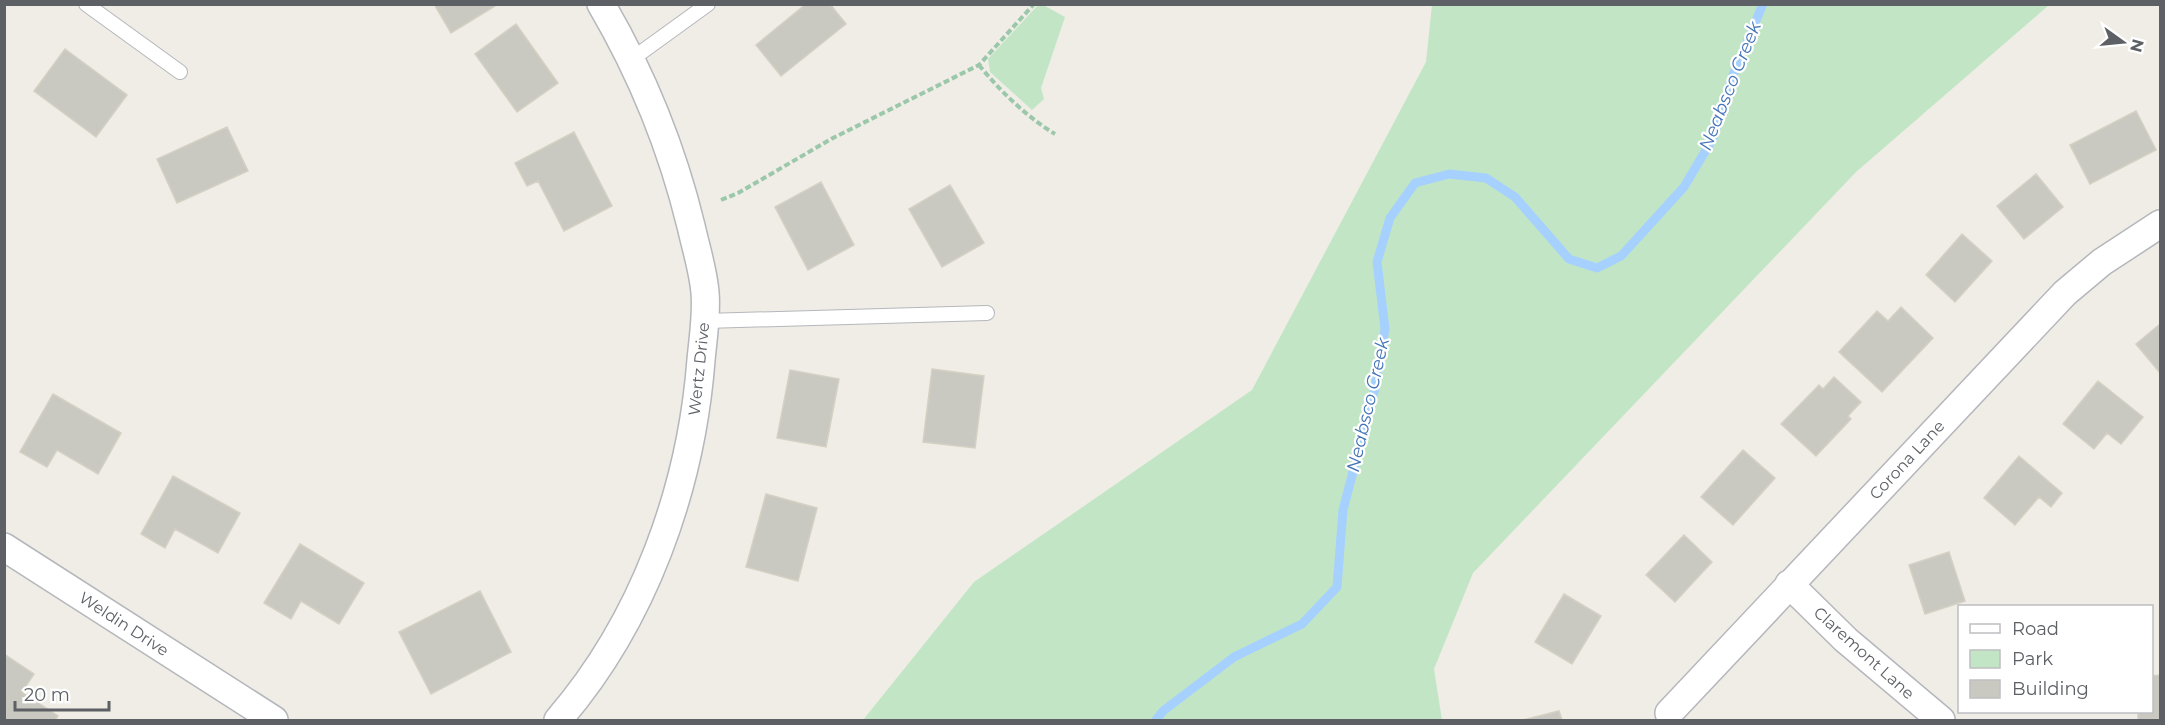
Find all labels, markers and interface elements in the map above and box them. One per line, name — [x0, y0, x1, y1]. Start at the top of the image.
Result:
north arrow — [2093, 12, 2153, 72]
water label: Neabsco Creek — [1694, 17, 1766, 154]
text: N — [2126, 37, 2148, 54]
street label: Wertz Drive — [685, 321, 713, 417]
water label: Neabsco Creek — [1342, 334, 1394, 474]
street label: Corona Lane — [1866, 417, 1948, 503]
street label: Weldin Drive — [76, 588, 172, 660]
street label: Claremont Lane — [1810, 603, 1918, 703]
legend — [1958, 605, 2153, 713]
text: Road — [2012, 618, 2059, 640]
text: Park — [2012, 648, 2053, 670]
scale bar — [15, 674, 110, 712]
text: Building — [2012, 678, 2089, 700]
text: 20 m — [24, 684, 70, 706]

